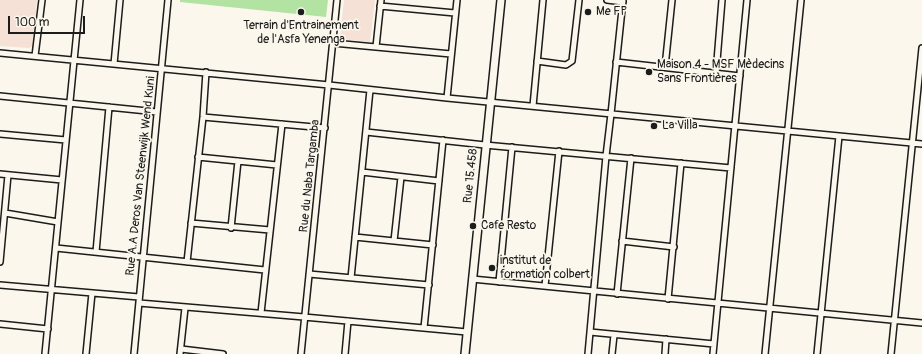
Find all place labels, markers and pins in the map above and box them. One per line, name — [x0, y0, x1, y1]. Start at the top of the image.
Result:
place label: Me FP — [596, 5, 627, 19]
marker: Terrain d'Entrainement de l'Asfa Yenenga — [296, 7, 306, 17]
marker: Me FP — [583, 7, 593, 17]
place label: Terrain d'Entrainement de l'Asfa Yenenga — [243, 19, 359, 47]
place label: Maison 4 - MSF Mèdecins Sans Frontières — [657, 58, 784, 86]
marker: Maison 4 - MSF Mèdecins Sans Frontières — [644, 67, 654, 77]
place label: La Villa — [662, 119, 698, 133]
marker: La Villa — [649, 121, 659, 131]
place label: Cafe Resto — [481, 219, 536, 233]
marker: Cafe Resto — [468, 221, 478, 231]
place label: institut de formation colbert — [500, 254, 590, 282]
marker: institut de formation colbert — [487, 263, 497, 273]

